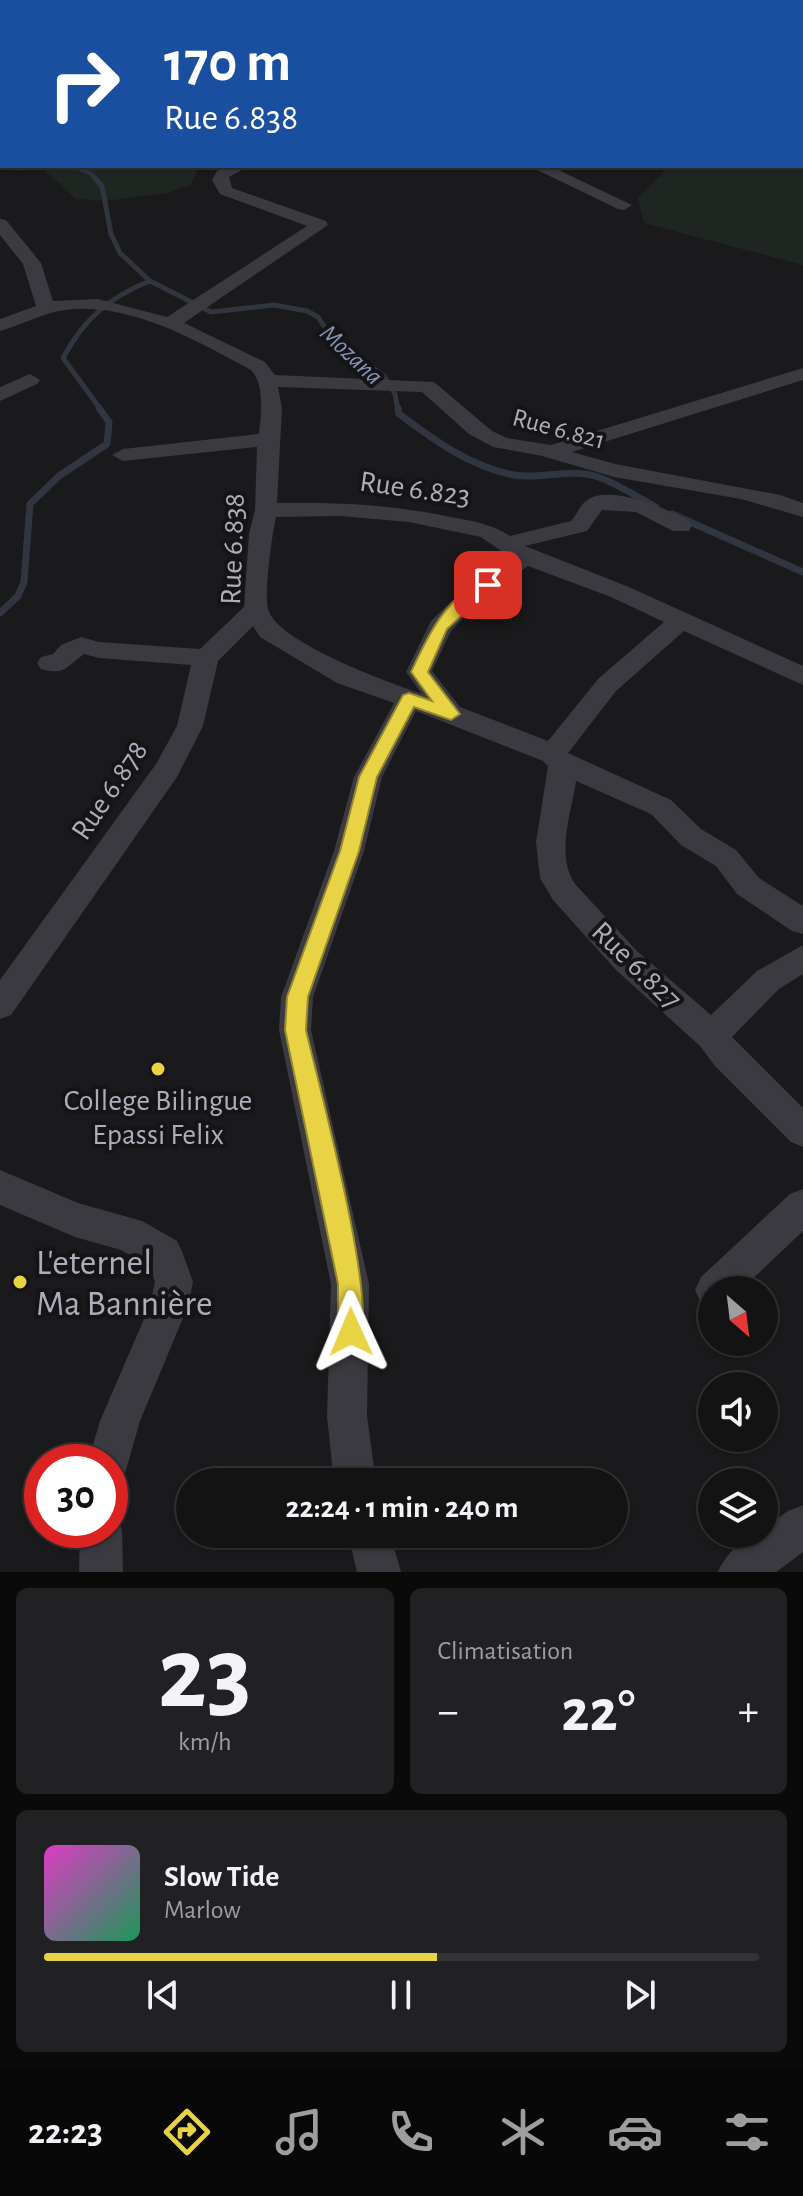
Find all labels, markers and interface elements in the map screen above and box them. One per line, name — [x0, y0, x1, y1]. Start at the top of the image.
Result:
icon: right — [32, 32, 136, 136]
text: 170 m — [164, 35, 291, 91]
text: Rue 6.838 — [164, 100, 298, 136]
water label: Mozana — [315, 320, 388, 390]
street label: Rue 6.821 — [510, 404, 608, 454]
street label: Rue 6.823 — [358, 466, 472, 512]
street label: Rue 6.838 — [216, 493, 250, 605]
pin — [454, 551, 522, 619]
icon: arrive — [466, 563, 510, 607]
street label: Rue 6.878 — [66, 736, 154, 845]
street label: Rue 6.827 — [586, 916, 687, 1015]
marker: College Bilingue Epassi Felix — [149, 1060, 167, 1078]
place label: College Bilingue Epassi Felix — [64, 1086, 252, 1150]
place label: L'eternel Ma Bannière — [36, 1245, 213, 1322]
marker: L'eternel Ma Bannière — [11, 1273, 29, 1291]
north arrow — [698, 1276, 778, 1356]
map controls — [698, 1276, 778, 1548]
position arrow — [309, 1290, 393, 1374]
button: sound — [698, 1372, 778, 1452]
speed limit sign: 30 — [24, 1444, 128, 1548]
button: layers — [698, 1468, 778, 1548]
text: 22:24 · 1 min · 240 m — [285, 1493, 519, 1523]
text: 23 — [158, 1623, 252, 1727]
text: Climatisation — [438, 1638, 573, 1664]
text: 22° — [561, 1682, 635, 1742]
text: − — [438, 1690, 459, 1734]
text: + — [738, 1690, 759, 1734]
text: km/h — [178, 1729, 232, 1755]
text: Slow Tide — [164, 1862, 279, 1892]
text: Marlow — [164, 1897, 241, 1923]
icon: previous — [141, 1973, 185, 2017]
icon: pause — [379, 1973, 423, 2017]
icon: next — [618, 1973, 662, 2017]
icon: directions — [159, 2104, 215, 2160]
icon: music — [271, 2104, 327, 2160]
icon: phone — [383, 2104, 439, 2160]
icon: climate — [495, 2104, 551, 2160]
icon: car — [607, 2104, 663, 2160]
icon: filters — [719, 2104, 775, 2160]
text: 22:23 — [28, 2114, 103, 2150]

